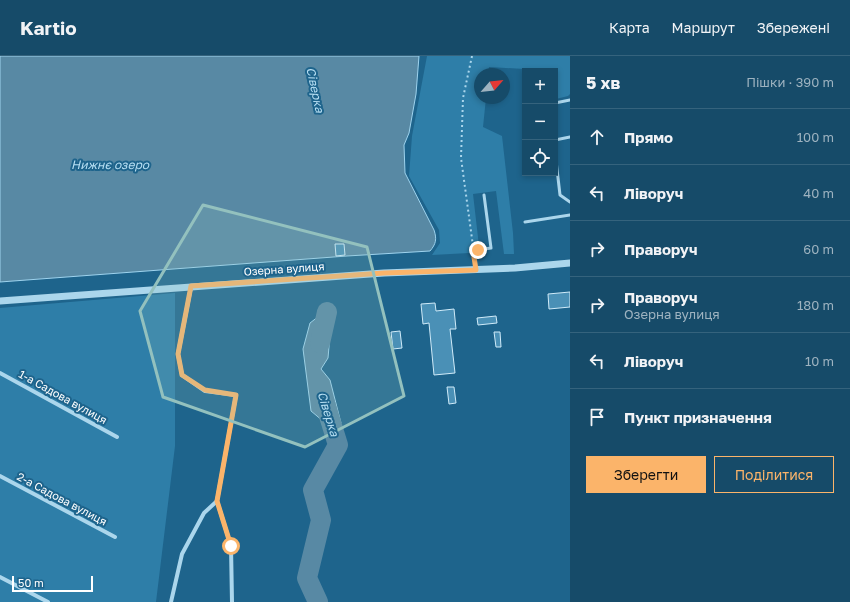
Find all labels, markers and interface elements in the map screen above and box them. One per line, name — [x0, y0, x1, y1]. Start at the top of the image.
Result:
text: Kartio — [20, 16, 77, 39]
text: Карта — [609, 19, 650, 36]
text: Маршрут — [672, 19, 735, 36]
text: Збережені — [757, 19, 830, 36]
water label: Сіверка — [303, 66, 328, 115]
north arrow — [474, 68, 510, 104]
map controls — [522, 68, 558, 176]
button: + — [522, 68, 558, 104]
text: 5 хв — [586, 72, 620, 93]
text: Пішки · 390 m — [746, 74, 834, 90]
button: − — [522, 104, 558, 140]
icon: ahead — [586, 126, 608, 148]
text: Прямо — [624, 128, 673, 146]
text: 100 m — [797, 129, 834, 145]
button: locate — [522, 140, 558, 176]
water label: Нижнє озеро — [71, 157, 150, 172]
icon: left — [586, 182, 608, 204]
text: Ліворуч — [624, 184, 683, 202]
text: 40 m — [803, 185, 834, 201]
icon: right — [586, 238, 608, 260]
text: Праворуч — [624, 240, 698, 258]
route end — [469, 241, 487, 259]
text: 60 m — [803, 241, 834, 257]
street label: Озерна вулиця — [243, 259, 325, 278]
text: Праворуч — [624, 288, 698, 306]
icon: right — [586, 294, 608, 316]
text: 180 m — [797, 297, 834, 313]
text: Озерна вулиця — [624, 306, 720, 322]
icon: left — [586, 350, 608, 372]
text: Ліворуч — [624, 352, 683, 370]
text: 10 m — [805, 353, 834, 369]
street label: 1-а Садова вулиця — [17, 367, 110, 426]
water label: Сіверка — [315, 390, 343, 439]
icon: arrive — [586, 406, 608, 428]
text: Пункт призначення — [624, 408, 772, 426]
button: Зберегти — [586, 456, 706, 493]
button: Поділитися — [714, 456, 834, 493]
street label: 2-а Садова вулиця — [15, 469, 109, 528]
route start — [222, 537, 240, 555]
scale bar — [12, 574, 93, 593]
text: 50 m — [18, 576, 44, 589]

